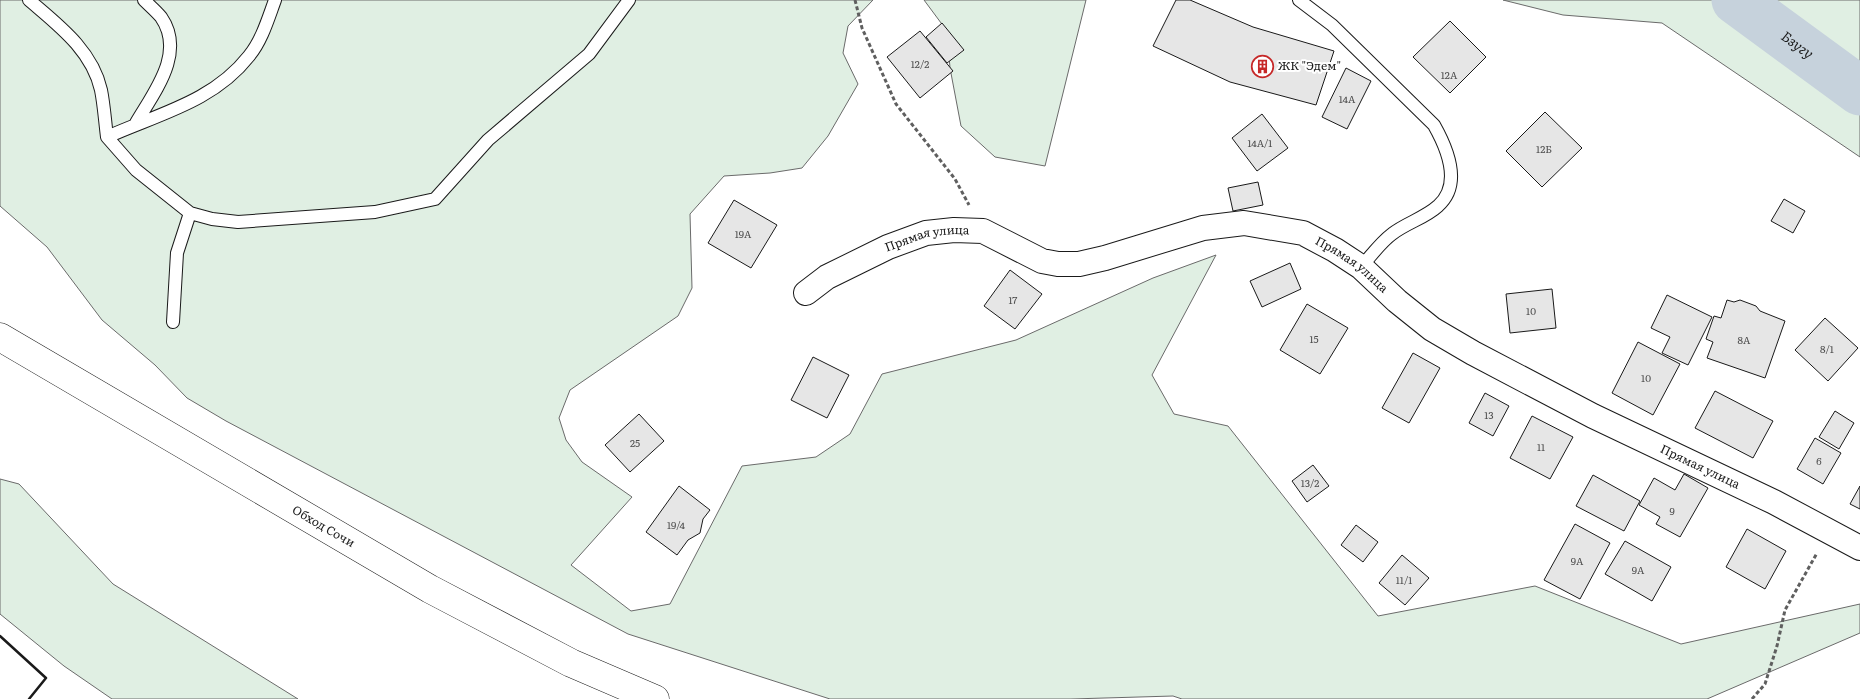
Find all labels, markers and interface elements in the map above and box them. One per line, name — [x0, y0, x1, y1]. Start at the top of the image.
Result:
water label: Бзугу — [1778, 26, 1818, 63]
building icon: ЖК "Эдем" — [1250, 54, 1274, 78]
house number: 12/2 — [911, 56, 929, 71]
place label: ЖК "Эдем" — [1278, 56, 1341, 74]
house number: 12А — [1441, 67, 1458, 82]
house number: 14А — [1339, 91, 1356, 106]
house number: 14А/1 — [1248, 135, 1272, 150]
house number: 12Б — [1536, 141, 1552, 156]
street label: Прямая улица — [882, 220, 970, 255]
house number: 19А — [735, 226, 752, 241]
street label: Прямая улица — [1312, 231, 1393, 297]
house number: 17 — [1009, 292, 1017, 307]
house number: 10 — [1526, 303, 1536, 318]
house number: 15 — [1309, 331, 1319, 346]
house number: 8А — [1738, 332, 1751, 347]
house number: 8/1 — [1820, 341, 1834, 356]
house number: 10 — [1641, 370, 1651, 385]
house number: 13 — [1484, 407, 1494, 422]
house number: 25 — [630, 435, 640, 450]
house number: 11 — [1537, 439, 1545, 454]
street label: Прямая улица — [1657, 439, 1744, 493]
house number: 6 — [1816, 453, 1822, 468]
house number: 13/2 — [1301, 475, 1319, 490]
street label: Обход Сочи — [289, 500, 359, 551]
house number: 9 — [1669, 503, 1675, 518]
house number: 19/4 — [667, 517, 686, 532]
house number: 9А — [1571, 553, 1584, 568]
house number: 9А — [1632, 562, 1645, 577]
house number: 11/1 — [1396, 572, 1412, 587]

